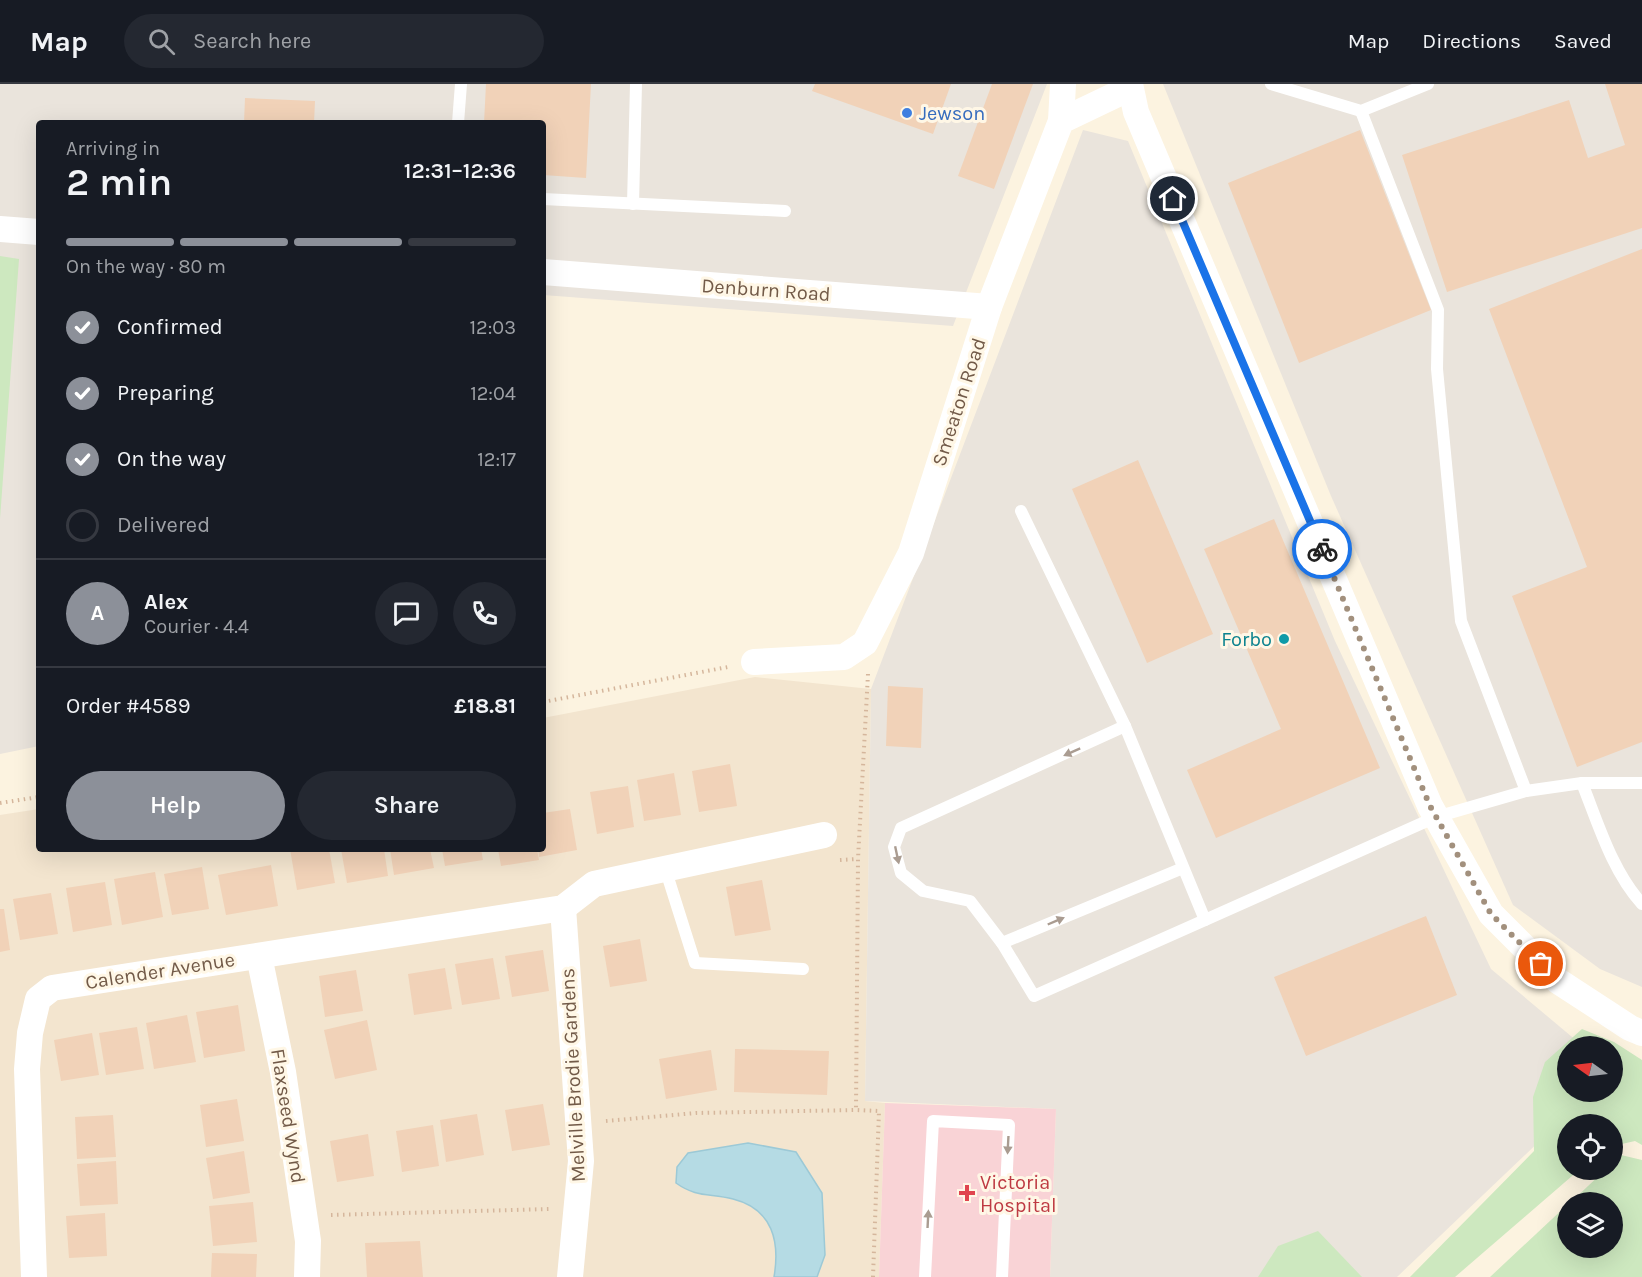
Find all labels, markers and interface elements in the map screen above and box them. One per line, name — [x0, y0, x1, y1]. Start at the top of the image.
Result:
search box — [124, 14, 544, 68]
text: Map — [30, 25, 88, 58]
icon: search — [145, 25, 178, 58]
text: Search here — [193, 28, 311, 54]
text: Map — [1348, 29, 1389, 53]
text: Directions — [1422, 29, 1521, 53]
text: Saved — [1554, 29, 1612, 53]
place label: Jewson — [919, 102, 985, 125]
marker: Jewson — [900, 106, 914, 120]
text: Arriving in — [66, 137, 160, 160]
text: 12:31–12:36 — [404, 158, 516, 184]
text: 2 min — [66, 159, 172, 205]
pin — [1147, 173, 1198, 224]
icon: home — [1156, 182, 1189, 215]
text: On the way · 80 m — [66, 255, 226, 278]
street label: Denburn Road — [701, 274, 831, 306]
icon: check — [66, 311, 99, 344]
text: Confirmed — [117, 314, 223, 340]
text: 12:03 — [470, 316, 516, 339]
street label: Smeaton Road — [927, 335, 991, 469]
icon: check — [66, 377, 99, 410]
text: Preparing — [117, 380, 214, 406]
text: 12:04 — [470, 382, 516, 405]
icon: check — [66, 443, 99, 476]
text: On the way — [117, 446, 226, 472]
text: 12:17 — [477, 448, 516, 471]
text: Delivered — [117, 512, 210, 538]
courier — [1292, 519, 1352, 579]
icon: bike — [1306, 533, 1339, 566]
button: chat — [375, 582, 438, 645]
button: phone — [453, 582, 516, 645]
text: Alex — [144, 589, 188, 615]
text: A — [91, 600, 104, 626]
text: Courier · 4.4 — [144, 615, 249, 638]
place label: Forbo — [1221, 628, 1272, 651]
marker: Forbo — [1277, 632, 1291, 646]
text: Order #4589 — [66, 693, 190, 719]
text: £18.81 — [454, 693, 516, 719]
one-way arrow — [1063, 747, 1081, 757]
button: Help — [66, 771, 285, 840]
button: Share — [297, 771, 516, 840]
one-way arrow — [893, 846, 902, 865]
one-way arrow — [1048, 916, 1066, 926]
pin — [1515, 938, 1566, 989]
icon: bag — [1524, 947, 1557, 980]
street label: Calender Avenue — [84, 948, 236, 994]
street label: Melville Brodie Gardens — [556, 967, 590, 1183]
north arrow — [1557, 1036, 1623, 1102]
map controls — [1557, 1036, 1623, 1258]
street label: Flaxseed Wynd — [266, 1047, 310, 1185]
button: locate — [1557, 1114, 1623, 1180]
one-way arrow — [1004, 1136, 1013, 1155]
place label: Victoria Hospital — [980, 1171, 1057, 1217]
marker: Victoria Hospital — [958, 1184, 976, 1202]
button: layers — [1557, 1192, 1623, 1258]
one-way arrow — [923, 1209, 932, 1228]

